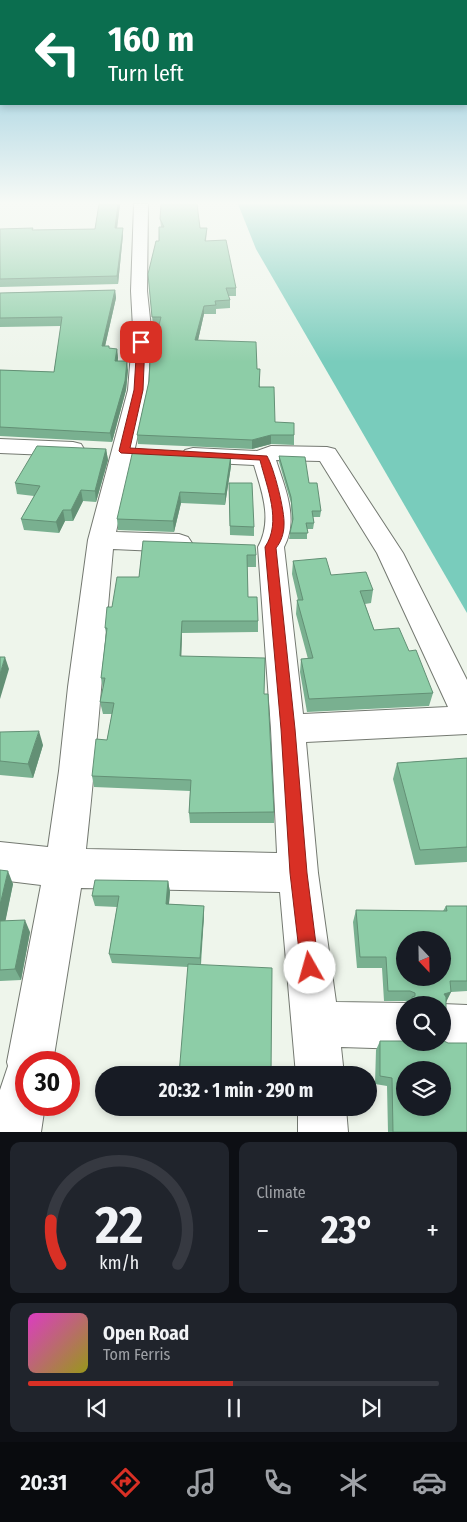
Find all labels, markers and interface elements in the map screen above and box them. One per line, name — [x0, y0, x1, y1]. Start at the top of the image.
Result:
text: 160 m — [108, 18, 194, 60]
icon: left — [25, 20, 90, 85]
text: Turn left — [108, 60, 184, 87]
pin — [120, 321, 162, 363]
icon: arrive — [127, 328, 155, 356]
north arrow — [396, 931, 451, 986]
map controls — [396, 931, 451, 1116]
position arrow — [283, 941, 335, 993]
button: search — [396, 996, 451, 1051]
speed limit sign: 30 — [15, 1051, 80, 1116]
button: layers — [396, 1061, 451, 1116]
text: 20:32 · 1 min · 290 m — [159, 1079, 313, 1102]
text: Climate — [257, 1183, 306, 1202]
text: 22 — [94, 1194, 143, 1257]
text: 23° — [321, 1207, 374, 1253]
text: − — [257, 1214, 269, 1247]
text: + — [426, 1214, 439, 1247]
text: km/h — [99, 1252, 139, 1274]
text: Open Road — [103, 1322, 189, 1345]
text: Tom Ferris — [103, 1345, 170, 1364]
icon: previous — [83, 1394, 111, 1422]
icon: pause — [220, 1394, 248, 1422]
icon: next — [357, 1394, 385, 1422]
icon: directions — [108, 1465, 143, 1500]
icon: music — [184, 1465, 219, 1500]
icon: phone — [260, 1465, 295, 1500]
icon: climate — [336, 1465, 371, 1500]
icon: car — [412, 1465, 447, 1500]
text: 20:31 — [20, 1469, 67, 1496]

